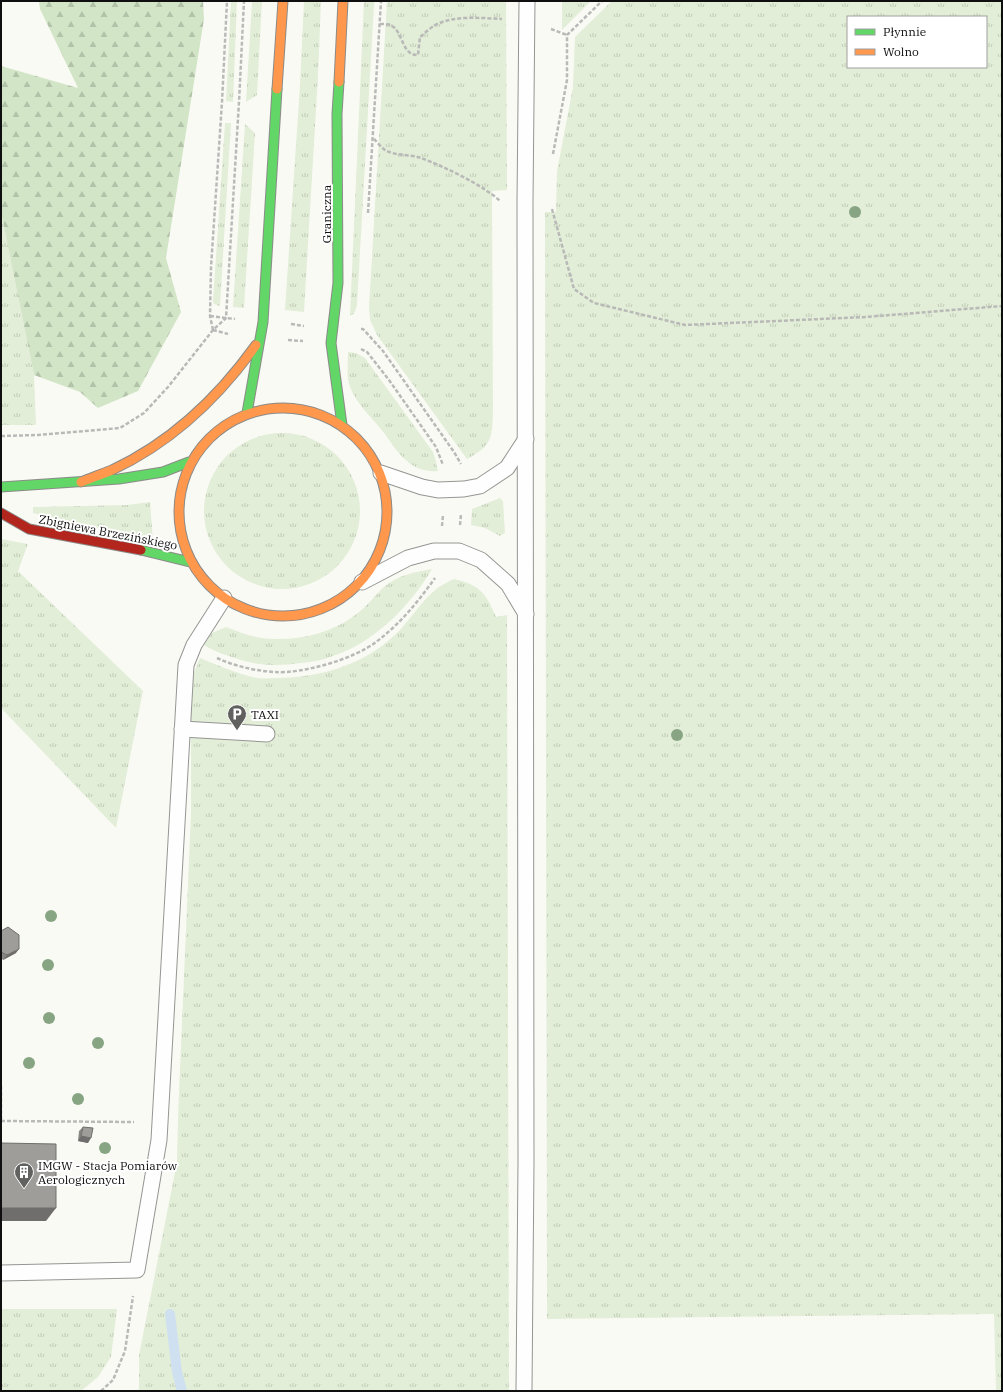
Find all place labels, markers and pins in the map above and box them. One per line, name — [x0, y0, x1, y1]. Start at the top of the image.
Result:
parking icon: TAXI — [226, 703, 248, 731]
place label: TAXI — [251, 707, 279, 722]
place label: IMGW - Stacja Pomiarów Aerologicznych — [38, 1158, 178, 1187]
building icon: IMGW - Stacja Pomiarów Aerologicznych — [13, 1161, 35, 1189]

